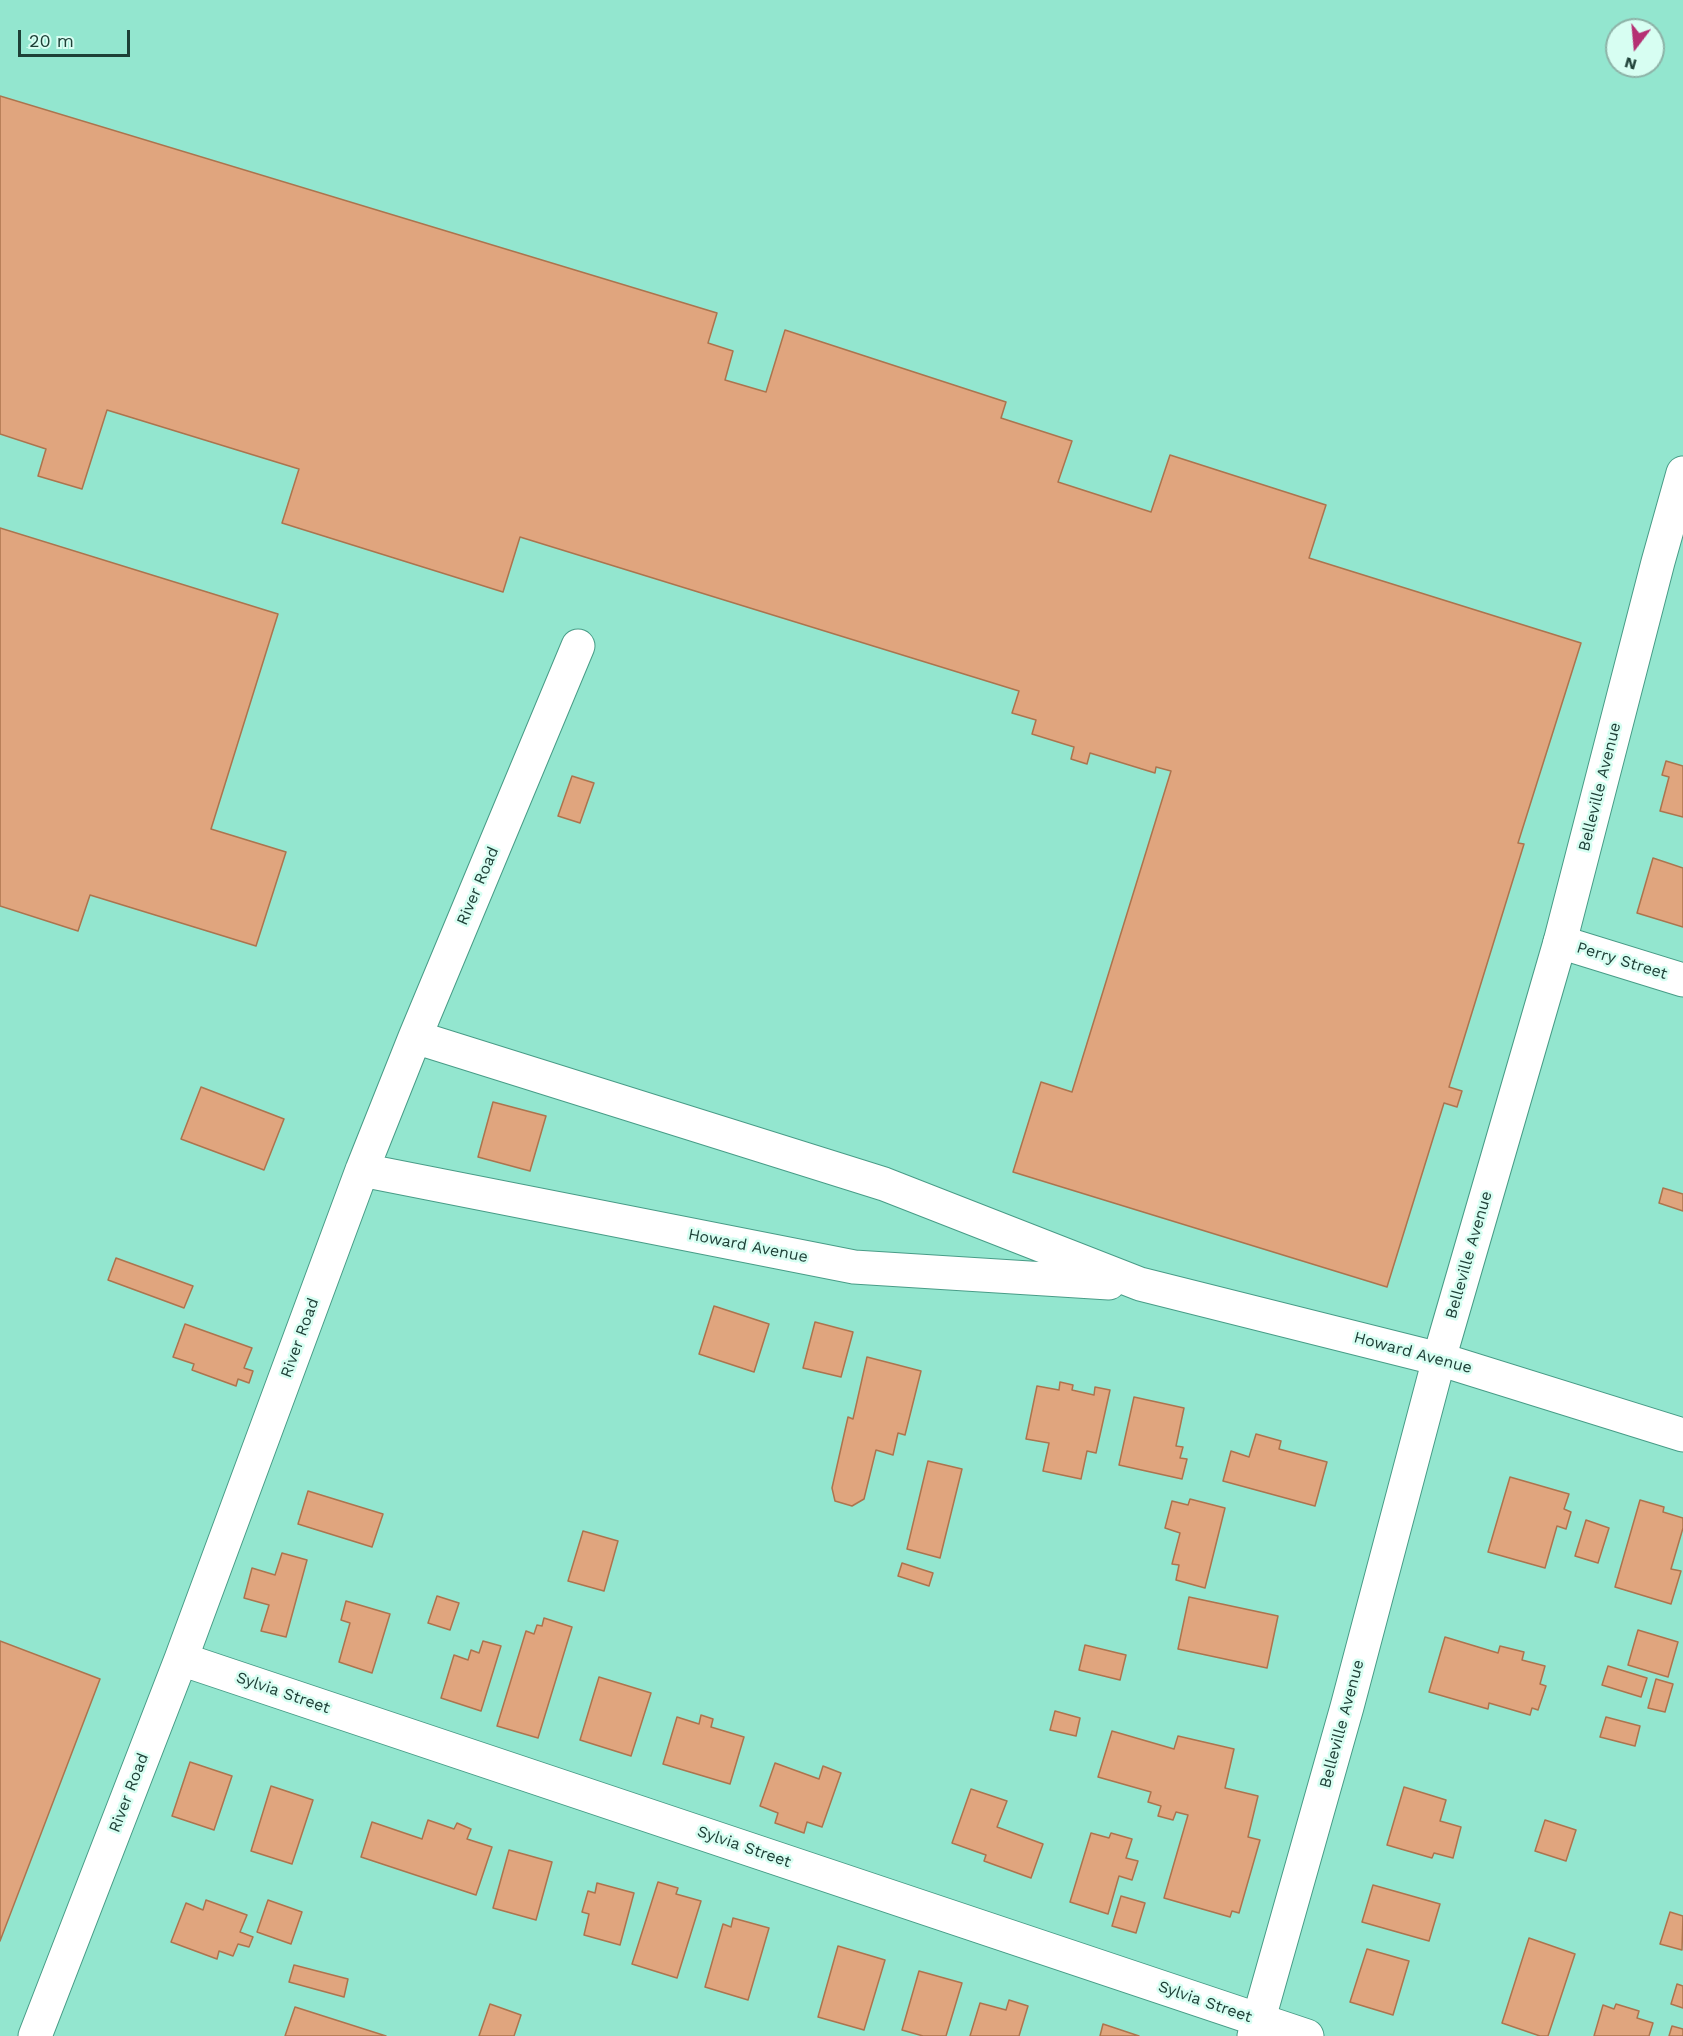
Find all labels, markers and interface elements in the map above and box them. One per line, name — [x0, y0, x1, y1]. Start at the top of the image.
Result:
scale bar — [21, 18, 134, 56]
north arrow — [1605, 18, 1665, 78]
text: 20 m — [29, 30, 74, 51]
text: N — [1622, 53, 1639, 75]
street label: Belleville Avenue — [1575, 721, 1625, 853]
street label: River Road — [453, 844, 503, 928]
street label: Perry Street — [1574, 938, 1670, 984]
street label: Belleville Avenue — [1442, 1189, 1496, 1321]
street label: Howard Avenue — [687, 1225, 809, 1267]
street label: River Road — [277, 1296, 323, 1380]
street label: Howard Avenue — [1352, 1328, 1474, 1378]
street label: Belleville Avenue — [1316, 1658, 1368, 1790]
street label: Sylvia Street — [234, 1668, 332, 1718]
street label: River Road — [105, 1751, 153, 1835]
street label: Sylvia Street — [695, 1822, 793, 1872]
street label: Sylvia Street — [1156, 1977, 1254, 2027]

